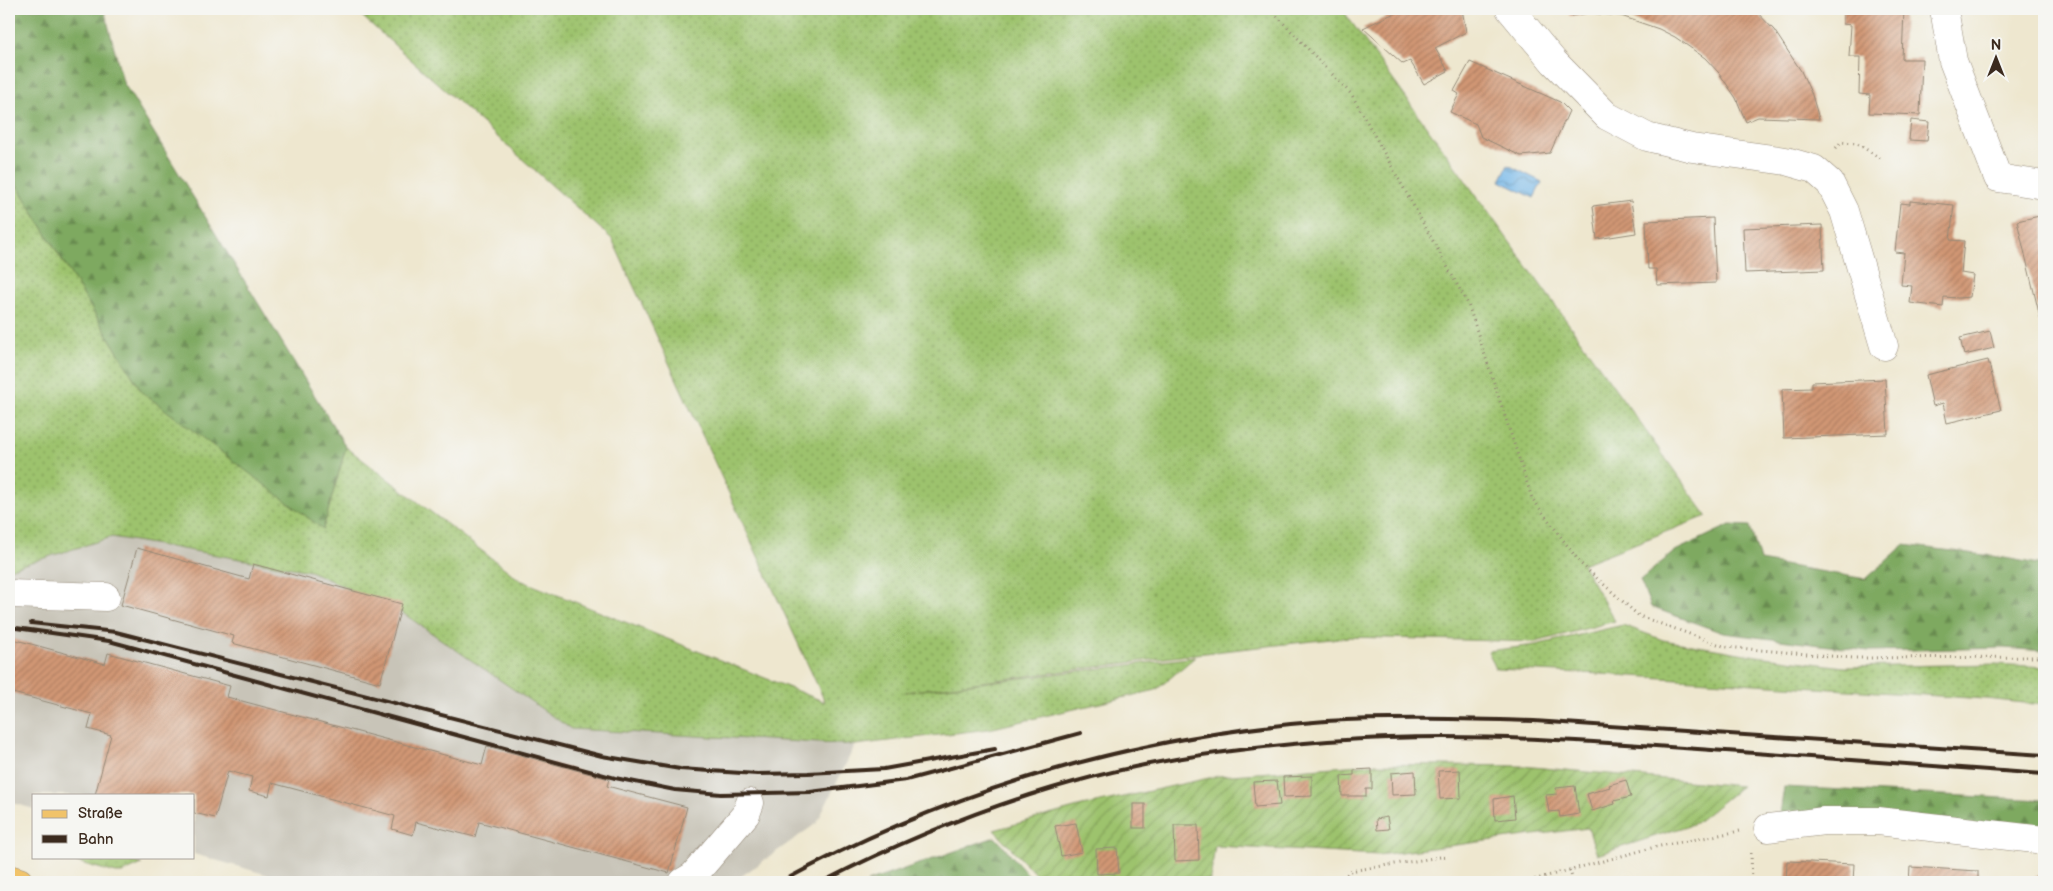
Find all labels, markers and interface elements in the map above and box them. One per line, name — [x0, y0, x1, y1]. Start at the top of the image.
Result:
north arrow — [1970, 32, 2020, 82]
text: N — [1991, 37, 2001, 54]
legend — [32, 794, 195, 858]
text: Straße — [78, 804, 123, 823]
text: Bahn — [78, 830, 114, 849]

